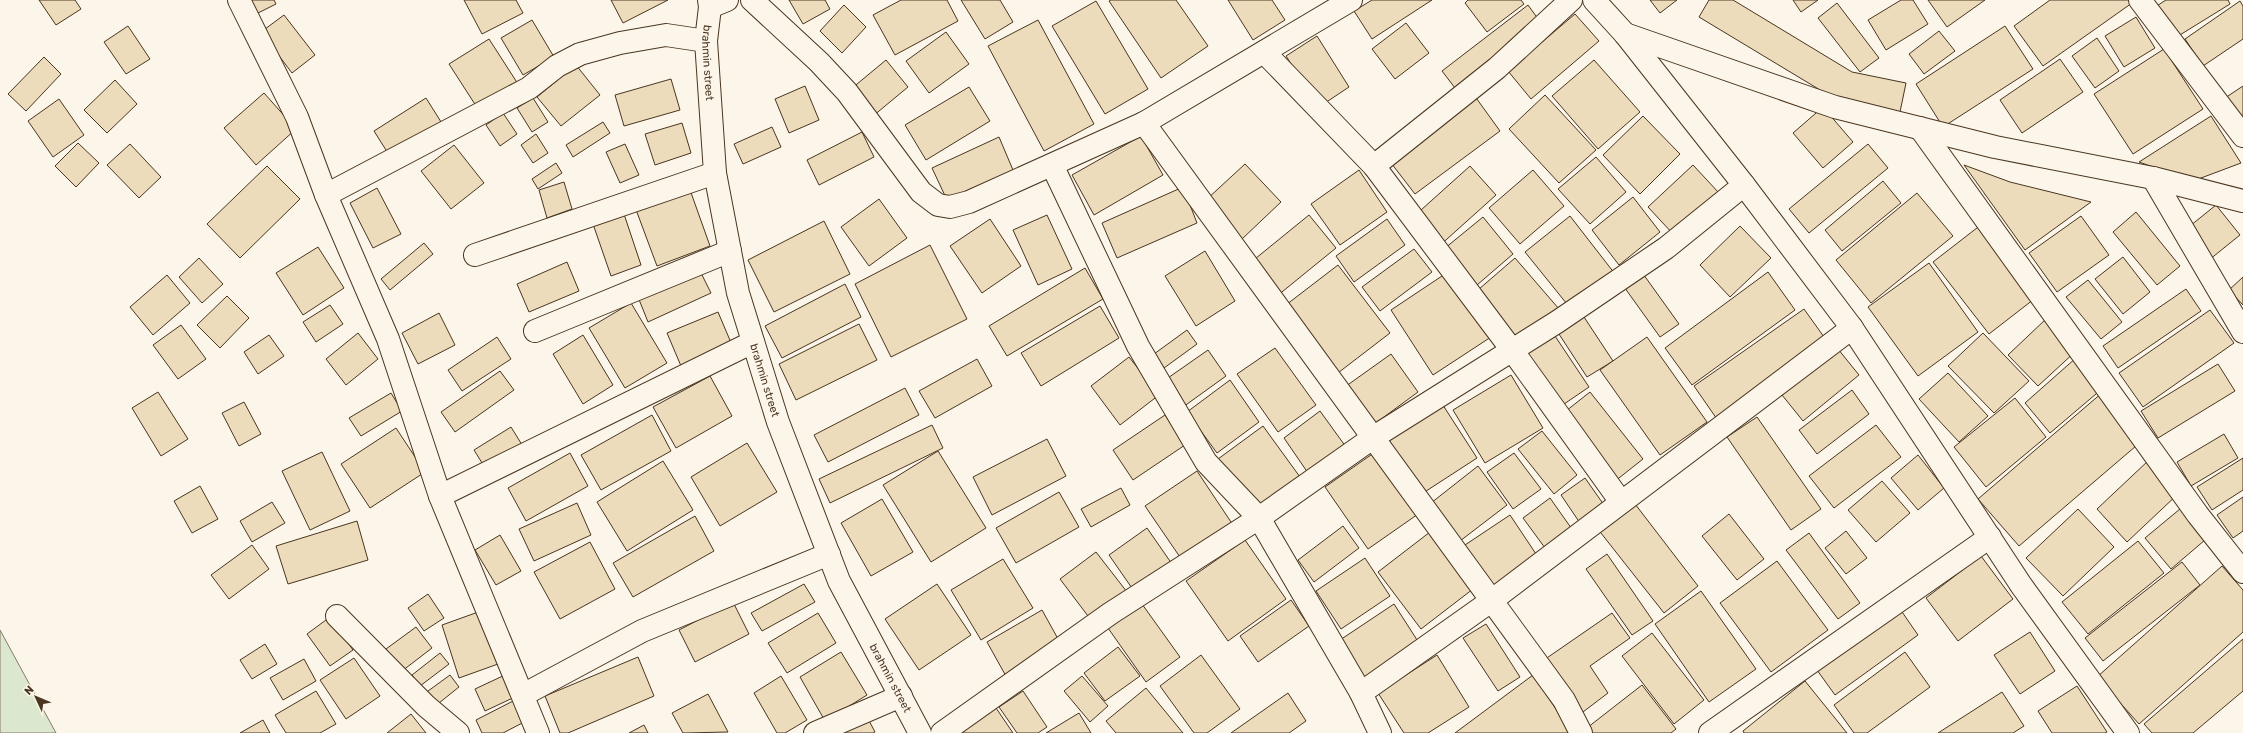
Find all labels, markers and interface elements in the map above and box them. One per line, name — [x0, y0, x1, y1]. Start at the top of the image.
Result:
street label: brahmin street — [699, 24, 717, 102]
street label: brahmin street — [748, 342, 783, 419]
street label: brahmin street — [867, 641, 915, 715]
north arrow — [16, 677, 56, 717]
text: N — [22, 683, 37, 698]

